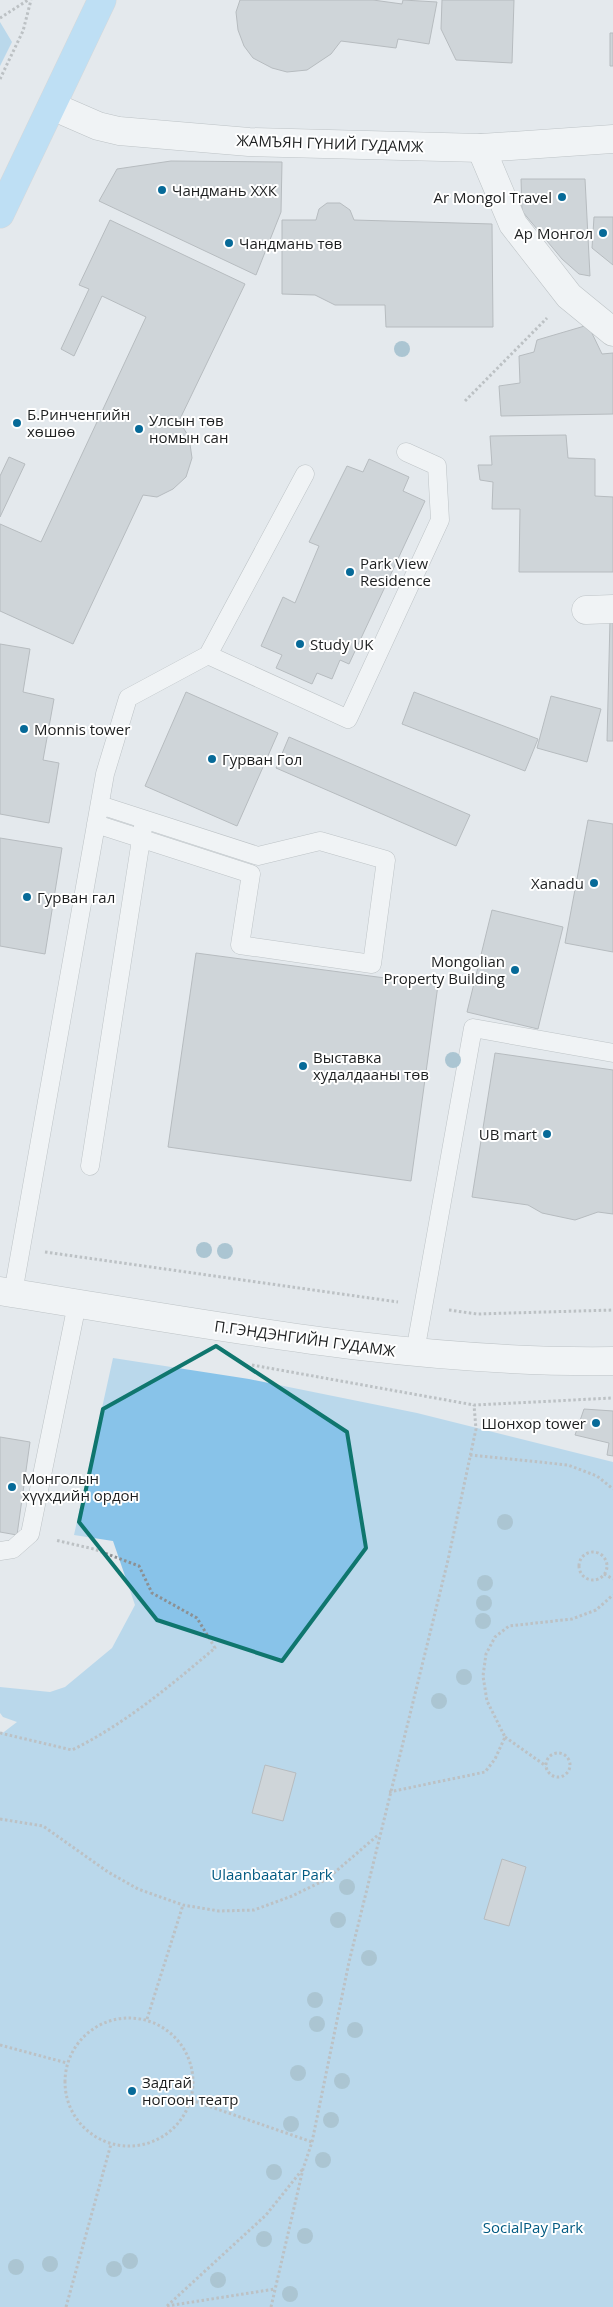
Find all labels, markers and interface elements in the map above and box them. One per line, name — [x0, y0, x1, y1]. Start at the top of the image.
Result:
street label: ЖАМЪЯН ГҮНИЙ ГУДАМЖ — [236, 130, 424, 156]
place label: Чандмань ХХК — [172, 180, 278, 200]
marker: Чандмань ХХК — [156, 184, 168, 196]
place label: Ar Mongol Travel — [433, 187, 552, 207]
marker: Ar Mongol Travel — [556, 191, 568, 203]
place label: Ар Монгол — [514, 223, 593, 243]
marker: Ар Монгол — [597, 227, 609, 239]
place label: Чандмань төв — [239, 233, 342, 253]
marker: Чандмань төв — [223, 237, 235, 249]
place label: Б.Ринченгийн хөшөө — [27, 404, 130, 441]
place label: Улсын төв номын сан — [149, 410, 228, 447]
marker: Б.Ринченгийн хөшөө — [11, 417, 23, 429]
marker: Улсын төв номын сан — [133, 423, 145, 435]
place label: Park View Residence — [360, 553, 431, 590]
marker: Park View Residence — [344, 566, 356, 578]
place label: Study UK — [310, 634, 374, 654]
marker: Study UK — [294, 638, 306, 650]
place label: Monnis tower — [34, 719, 130, 739]
marker: Monnis tower — [18, 723, 30, 735]
place label: Гурван Гол — [222, 749, 302, 769]
marker: Гурван Гол — [206, 753, 218, 765]
place label: Xanadu — [531, 873, 584, 893]
marker: Xanadu — [588, 877, 600, 889]
place label: Гурван гал — [37, 887, 115, 907]
marker: Гурван гал — [21, 891, 33, 903]
place label: Mongolian Property Building — [384, 951, 505, 988]
marker: Mongolian Property Building — [509, 964, 521, 976]
place label: Выставка худалдааны төв — [313, 1047, 429, 1084]
marker: Выставка худалдааны төв — [297, 1060, 309, 1072]
place label: UB mart — [479, 1124, 537, 1144]
marker: UB mart — [541, 1128, 553, 1140]
street label: П.ГЭНДЭНГИЙН ГУДАМЖ — [213, 1315, 397, 1361]
place label: Шонхор tower — [482, 1413, 586, 1433]
marker: Шонхор tower — [590, 1417, 602, 1429]
place label: Монголын хүүхдийн ордон — [22, 1468, 139, 1505]
marker: Монголын хүүхдийн ордон — [6, 1481, 18, 1493]
park label: Ulaanbaatar Park — [211, 1864, 333, 1884]
place label: Задгай ногоон театр — [142, 2072, 238, 2109]
marker: Задгай ногоон театр — [126, 2085, 138, 2097]
park label: SocialPay Park — [483, 2217, 583, 2237]

